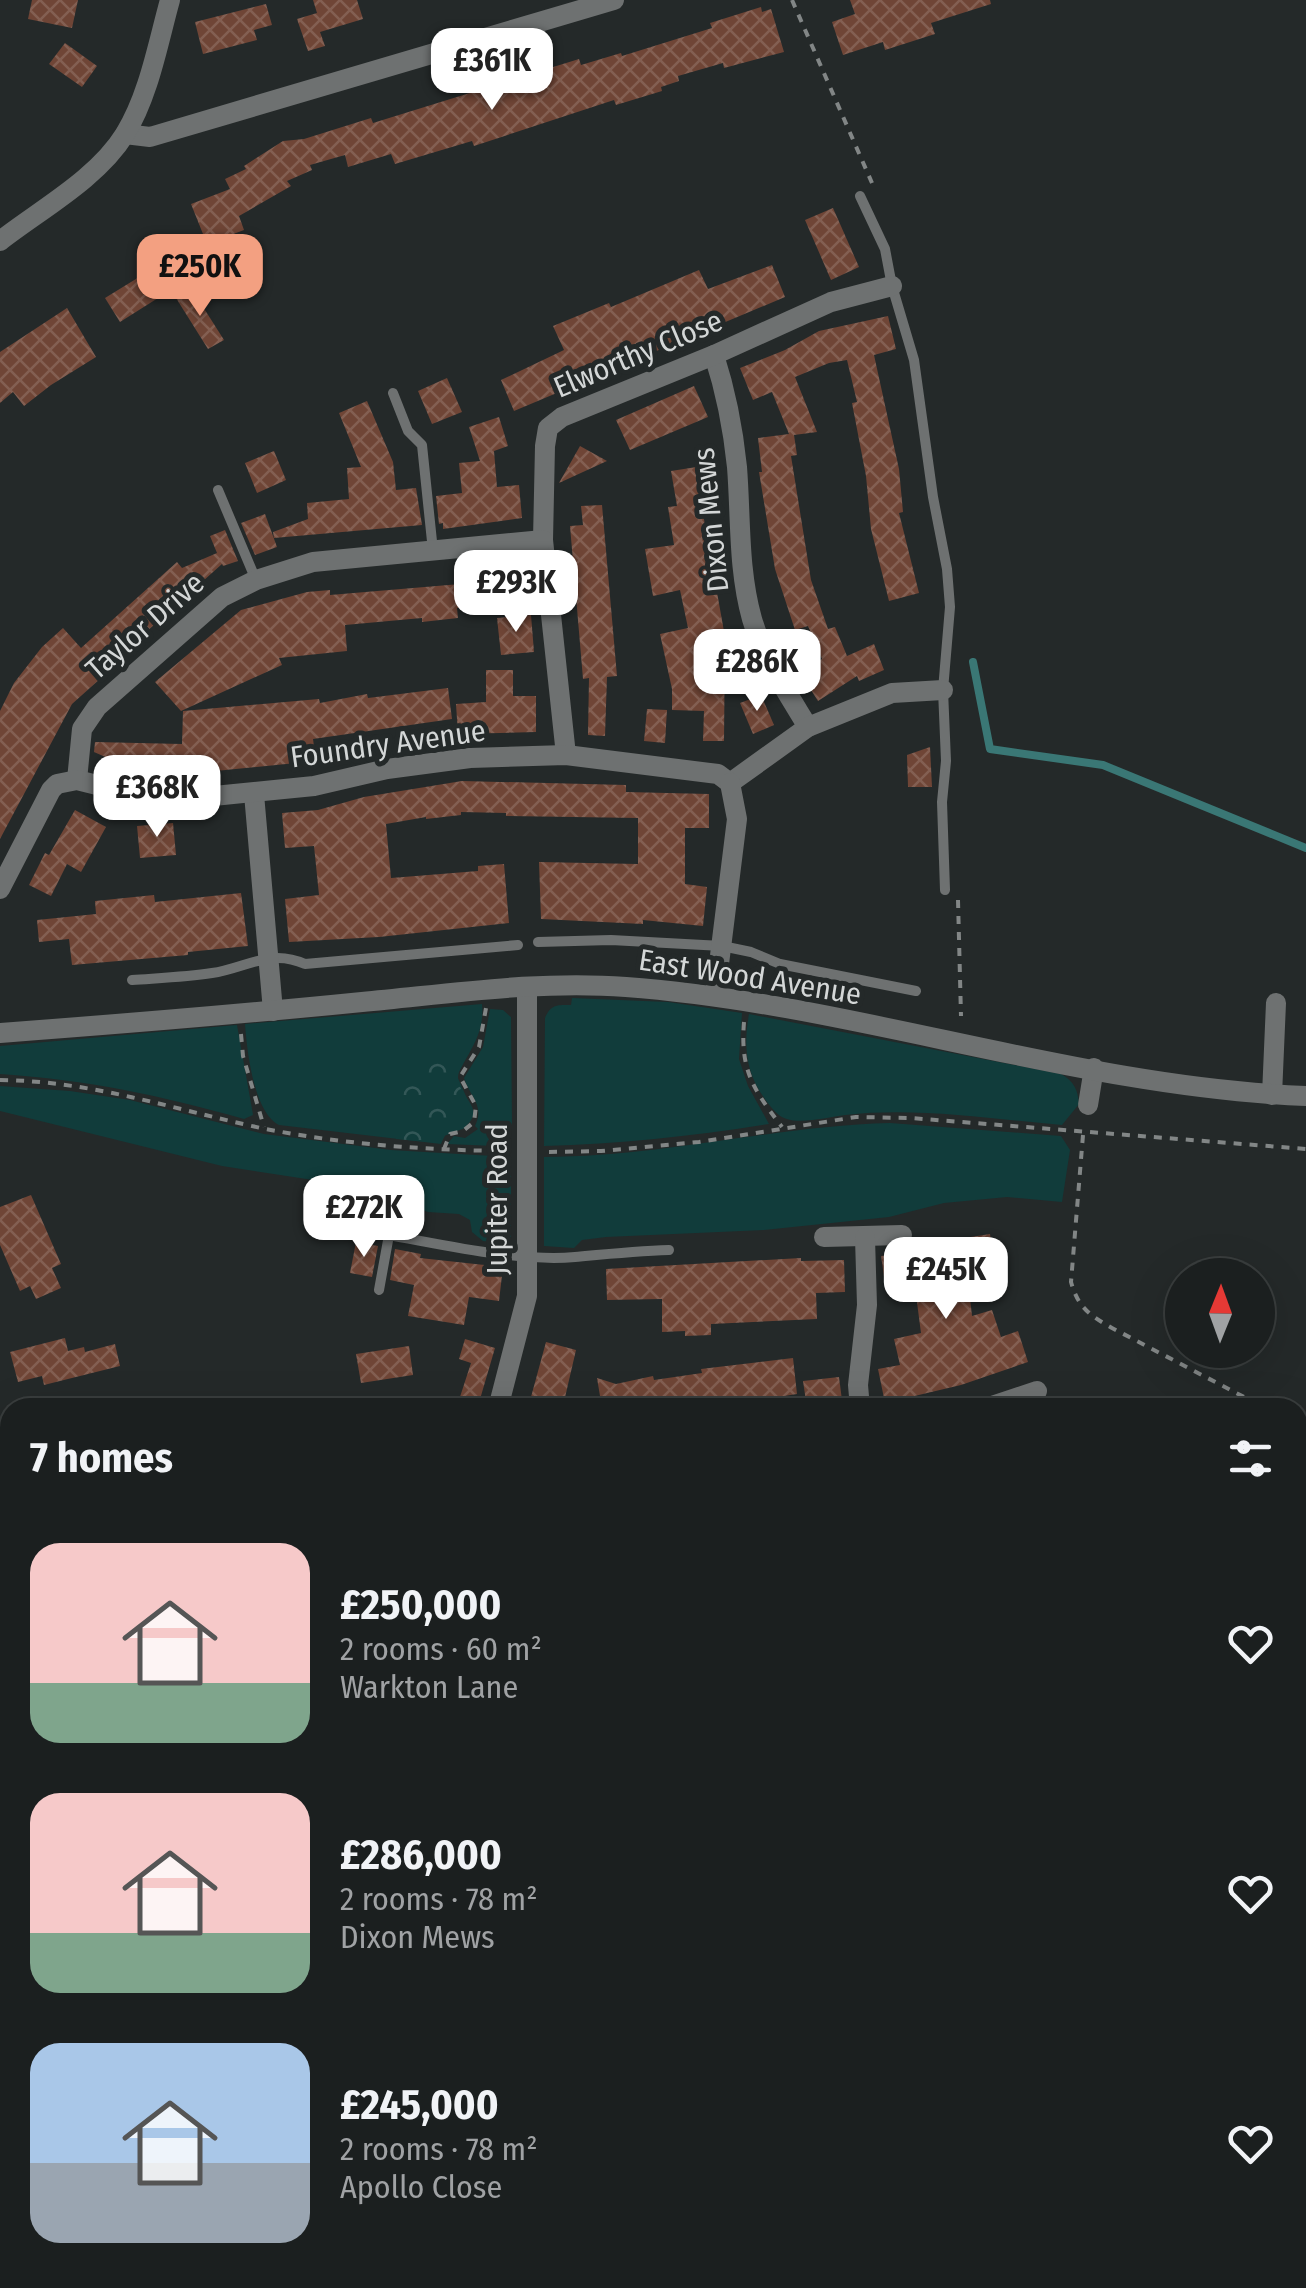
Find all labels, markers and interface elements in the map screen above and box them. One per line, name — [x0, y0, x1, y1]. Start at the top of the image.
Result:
pin: £361K — [422, 28, 562, 113]
text: £361K — [453, 41, 531, 79]
pin: £250K — [130, 234, 270, 319]
text: £250K — [159, 247, 241, 285]
street label: Elworthy Close — [548, 302, 728, 406]
street label: Dixon Mews — [686, 446, 736, 594]
pin: £293K — [446, 550, 586, 635]
text: £293K — [476, 563, 556, 601]
street label: Taylor Drive — [79, 565, 211, 687]
pin: £286K — [687, 629, 827, 714]
text: £286K — [716, 642, 798, 680]
street label: Foundry Avenue — [288, 713, 488, 775]
pin: £368K — [87, 755, 227, 840]
text: £368K — [115, 768, 199, 806]
street label: East Wood Avenue — [636, 942, 864, 1012]
street label: Jupiter Road — [479, 1123, 515, 1275]
pin: £272K — [294, 1175, 434, 1260]
text: £272K — [325, 1188, 403, 1226]
pin: £245K — [876, 1237, 1016, 1322]
text: £245K — [906, 1250, 986, 1288]
north arrow — [1165, 1258, 1275, 1368]
map controls — [1165, 1258, 1275, 1368]
icon: filters — [1223, 1431, 1278, 1486]
text: 7 homes — [30, 1433, 173, 1483]
text: £250,000 — [340, 1580, 501, 1630]
icon: home — [110, 1583, 230, 1703]
icon: heart — [1223, 1616, 1278, 1671]
text: 2 rooms · 60 m² — [340, 1630, 542, 1668]
text: Warkton Lane — [340, 1668, 518, 1706]
text: £286,000 — [340, 1830, 502, 1880]
icon: home — [110, 1833, 230, 1953]
icon: heart — [1223, 1866, 1278, 1921]
text: 2 rooms · 78 m² — [340, 1880, 538, 1918]
text: Dixon Mews — [340, 1918, 495, 1956]
text: £245,000 — [340, 2080, 499, 2130]
icon: home — [110, 2083, 230, 2203]
icon: heart — [1223, 2116, 1278, 2171]
text: 2 rooms · 78 m² — [340, 2130, 538, 2168]
text: Apollo Close — [340, 2168, 502, 2206]

